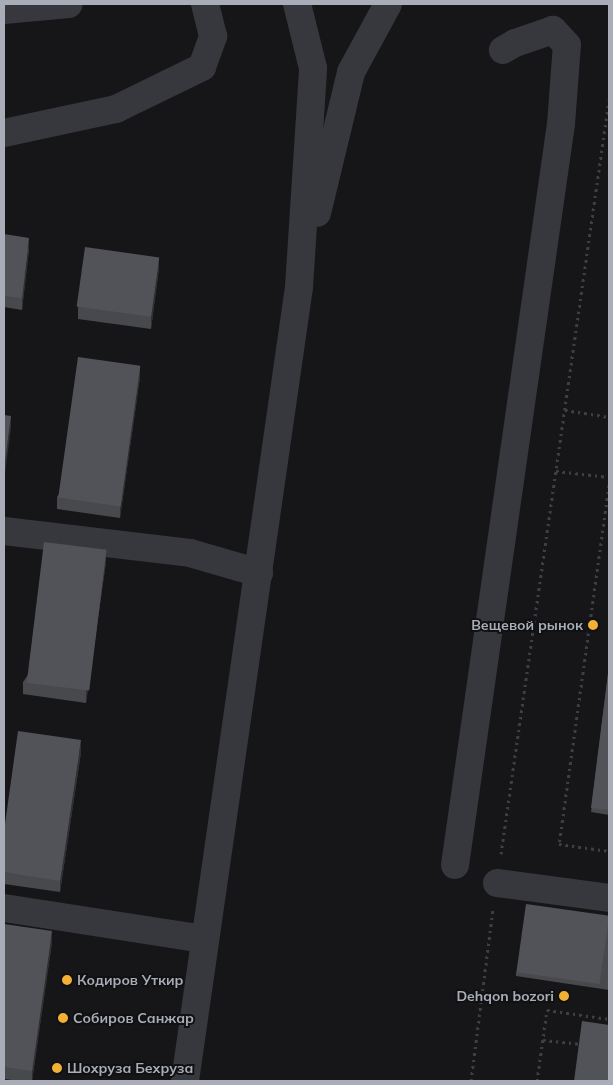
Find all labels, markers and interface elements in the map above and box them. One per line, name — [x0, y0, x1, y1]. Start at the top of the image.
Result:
place label: Вещевой рынок — [471, 617, 583, 633]
marker: Вещевой рынок — [587, 619, 599, 631]
place label: Кодиров Уткир — [77, 972, 183, 988]
marker: Кодиров Уткир — [61, 974, 73, 986]
place label: Dehqon bozori — [456, 988, 554, 1004]
marker: Dehqon bozori — [558, 990, 570, 1002]
place label: Собиров Санжар — [73, 1010, 194, 1026]
marker: Собиров Санжар — [57, 1012, 69, 1024]
place label: Шохруза Бехруза — [67, 1060, 193, 1076]
marker: Шохруза Бехруза — [51, 1062, 63, 1074]

